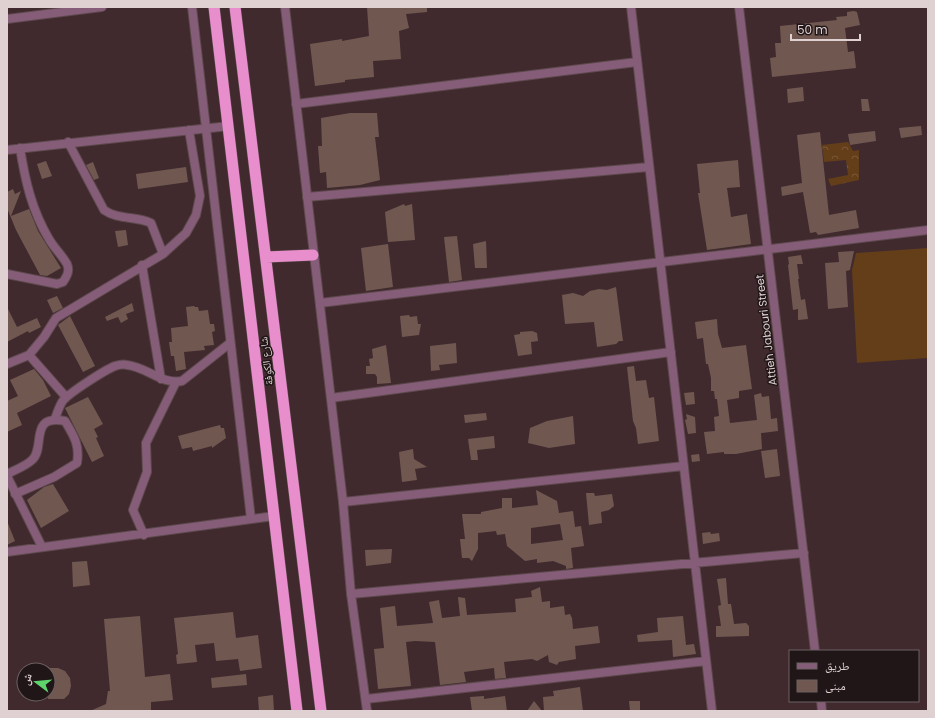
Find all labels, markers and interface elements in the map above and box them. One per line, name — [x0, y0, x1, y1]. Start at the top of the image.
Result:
scale bar — [791, 16, 860, 42]
text: 50 m — [797, 21, 828, 38]
street label: Attieh Jabouri Street — [751, 274, 781, 386]
street label: شارع الكوفة — [255, 336, 277, 386]
legend — [789, 650, 919, 702]
text: طريق — [825, 657, 850, 674]
north arrow — [16, 662, 56, 702]
text: ش — [17, 671, 36, 687]
text: مبنى — [825, 677, 846, 694]

